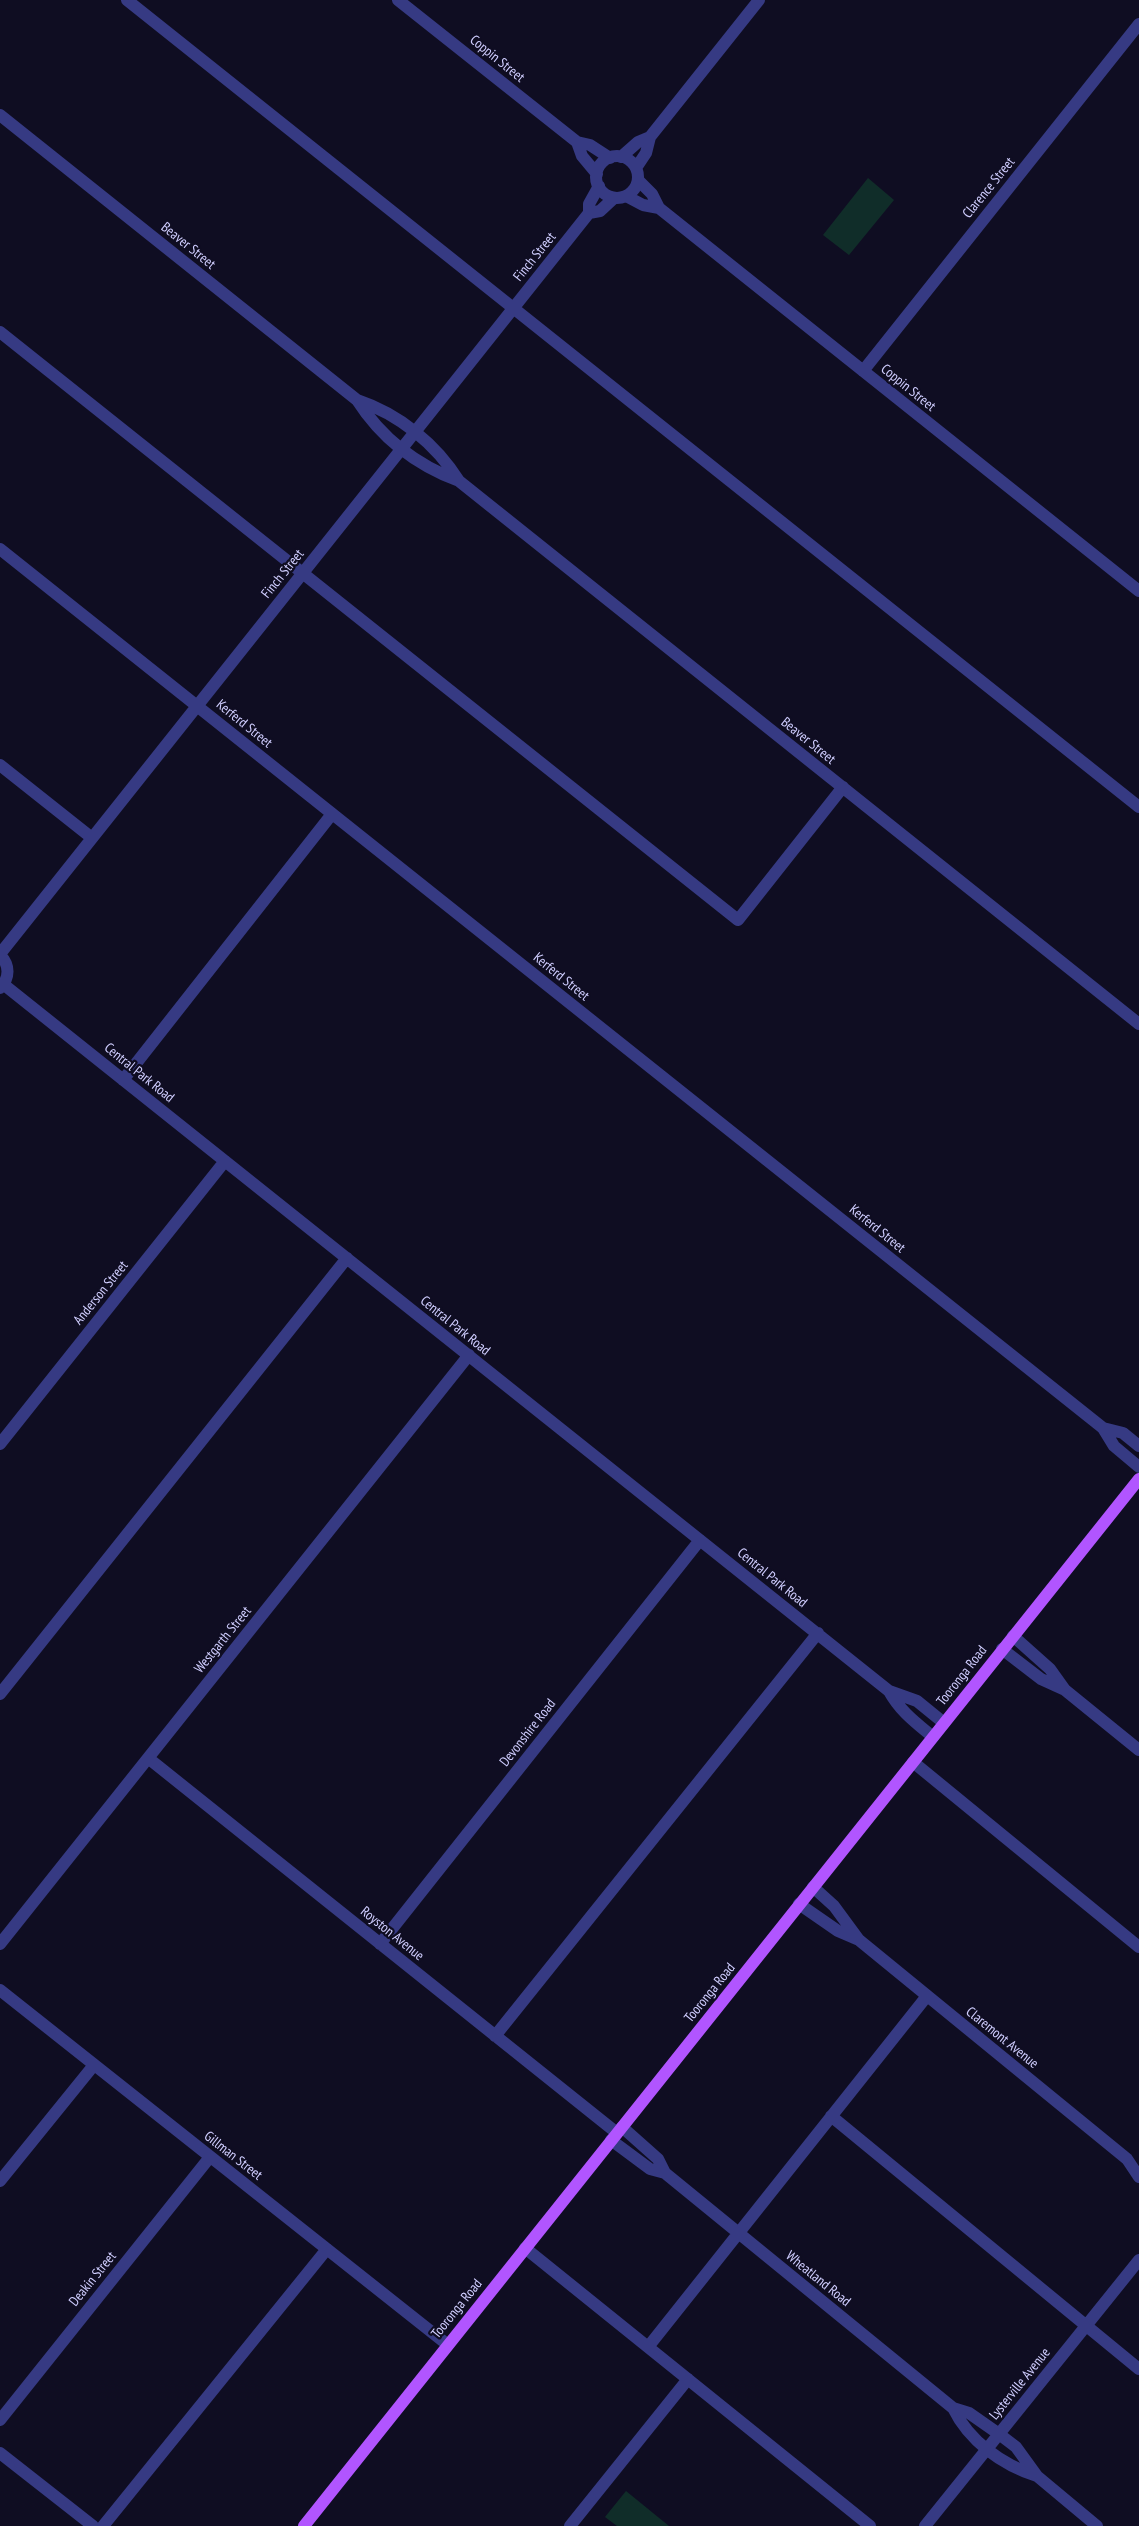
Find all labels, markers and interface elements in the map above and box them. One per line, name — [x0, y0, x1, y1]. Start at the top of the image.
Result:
street label: Coppin Street — [466, 32, 528, 86]
street label: Clarence Street — [959, 154, 1019, 222]
street label: Beaver Street — [157, 219, 219, 273]
street label: Finch Street — [510, 229, 560, 285]
street label: Coppin Street — [877, 361, 939, 415]
street label: Finch Street — [258, 546, 308, 602]
street label: Kerferd Street — [213, 696, 275, 752]
street label: Beaver Street — [777, 714, 839, 768]
street label: Kerferd Street — [530, 949, 592, 1005]
street label: Central Park Road — [101, 1040, 177, 1106]
street label: Kerferd Street — [846, 1201, 908, 1257]
street label: Anderson Street — [70, 1258, 132, 1328]
street label: Central Park Road — [417, 1293, 493, 1359]
street label: Central Park Road — [734, 1545, 810, 1611]
street label: Westgarth Street — [191, 1603, 255, 1677]
street label: Tooronga Road — [933, 1643, 991, 1709]
street label: Devonshire Road — [496, 1696, 560, 1770]
street label: Royston Avenue — [357, 1903, 427, 1965]
street label: Tooronga Road — [681, 1960, 739, 2026]
street label: Claremont Avenue — [962, 2004, 1042, 2072]
street label: Gillman Street — [201, 2128, 265, 2184]
street label: Deakin Street — [66, 2248, 120, 2310]
street label: Wheatland Road — [782, 2248, 854, 2310]
street label: Tooronga Road — [428, 2276, 486, 2342]
street label: Lysterville Avenue — [986, 2345, 1054, 2423]

